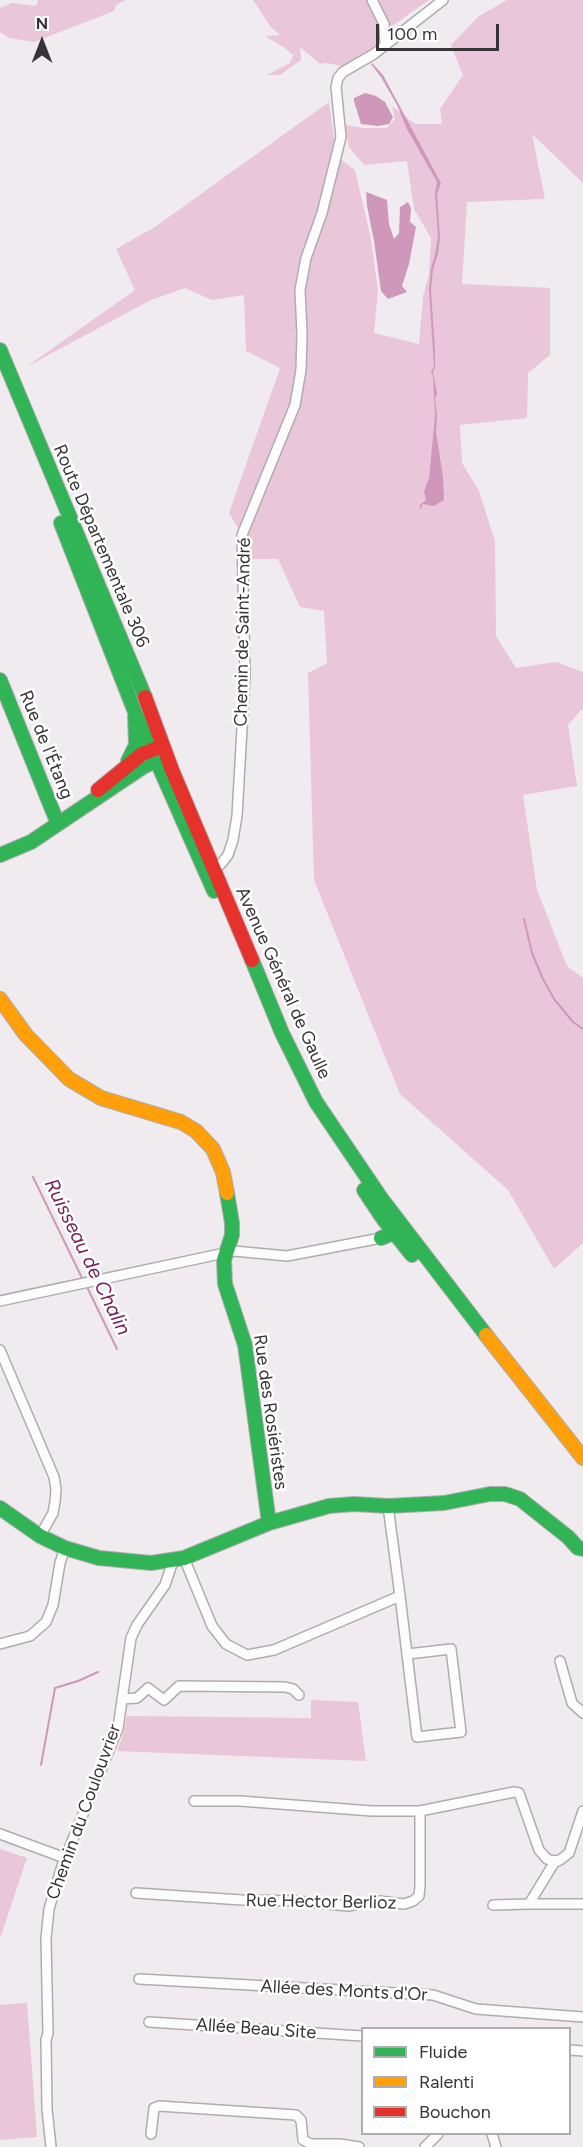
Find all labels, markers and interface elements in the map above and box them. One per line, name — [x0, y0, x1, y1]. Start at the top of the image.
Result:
north arrow — [12, 12, 72, 72]
scale bar — [379, 12, 502, 50]
text: N — [36, 14, 48, 33]
text: 100 m — [387, 23, 437, 45]
street label: Route Départementale 306 — [48, 441, 154, 651]
street label: Chemin de Saint-André — [231, 537, 255, 727]
street label: Rue de l'Étang — [14, 688, 78, 802]
street label: Avenue Général de Gaulle — [231, 884, 335, 1082]
water label: Ruisseau de Chalin — [39, 1175, 135, 1339]
street label: Rue des Rosiéristes — [248, 1333, 292, 1491]
street label: Chemin du Coulouvrier — [42, 1721, 126, 1903]
street label: Rue Hector Berlioz — [245, 1890, 397, 1914]
street label: Allée des Monts d'Or — [260, 1976, 428, 2006]
street label: Allée Beau Site — [195, 2014, 317, 2044]
legend — [361, 2027, 571, 2135]
text: Fluide — [419, 2041, 467, 2063]
text: Ralenti — [419, 2071, 474, 2093]
text: Bouchon — [419, 2101, 491, 2123]

